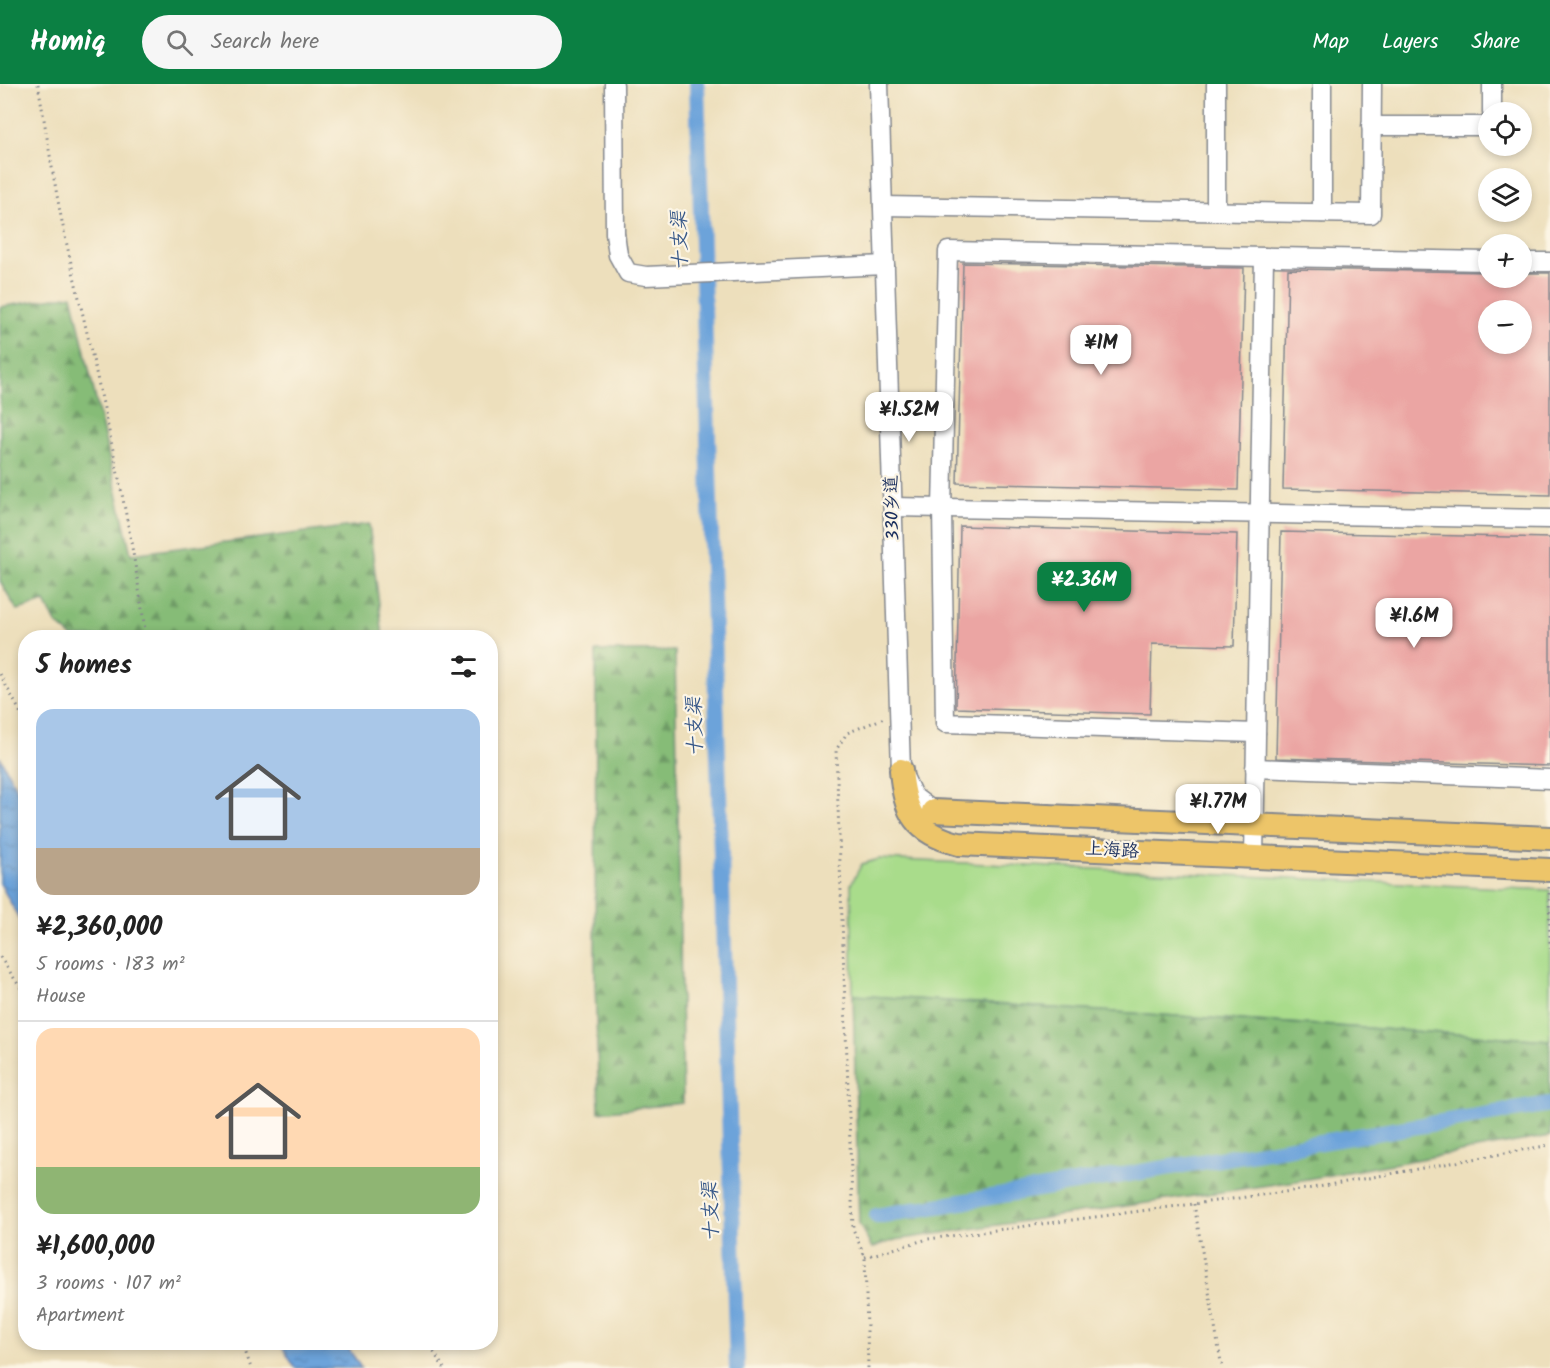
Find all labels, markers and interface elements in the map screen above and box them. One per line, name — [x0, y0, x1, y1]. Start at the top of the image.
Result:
search box — [142, 15, 562, 69]
text: Homiq — [30, 20, 106, 65]
text: Search here — [211, 25, 319, 60]
icon: search — [163, 26, 196, 59]
text: Map — [1312, 26, 1349, 59]
text: Layers — [1382, 26, 1438, 59]
text: Share — [1471, 26, 1520, 59]
map controls — [1478, 102, 1532, 354]
button: locate — [1478, 102, 1532, 156]
button: layers — [1478, 168, 1532, 222]
water label: 十支渠 — [664, 208, 698, 272]
button: + — [1478, 234, 1532, 288]
button: − — [1478, 300, 1532, 354]
pin: ¥1M — [1072, 325, 1130, 376]
text: ¥1M — [1084, 328, 1118, 360]
pin: ¥1.52M — [860, 392, 958, 443]
text: ¥1.52M — [879, 395, 939, 427]
street label: 330乡道 — [877, 475, 909, 541]
pin: ¥2.36M — [1035, 562, 1133, 613]
text: ¥2.36M — [1051, 565, 1117, 597]
pin: ¥1.6M — [1372, 598, 1456, 649]
text: ¥1.6M — [1389, 601, 1439, 633]
text: 5 homes — [36, 645, 132, 687]
icon: filters — [447, 650, 480, 683]
water label: 十支渠 — [679, 694, 713, 758]
icon: home — [204, 748, 312, 856]
pin: ¥1.77M — [1169, 784, 1267, 835]
text: ¥1.77M — [1189, 787, 1247, 819]
street label: 上海路 — [1084, 835, 1140, 867]
text: ¥2,360,000 — [36, 907, 162, 949]
text: 5 rooms · 183 m² — [36, 949, 185, 981]
text: House — [36, 981, 86, 1013]
icon: home — [204, 1067, 312, 1175]
water label: 十支渠 — [695, 1179, 729, 1243]
text: ¥1,600,000 — [36, 1226, 154, 1268]
text: 3 rooms · 107 m² — [36, 1268, 181, 1300]
text: Apartment — [36, 1300, 125, 1332]

